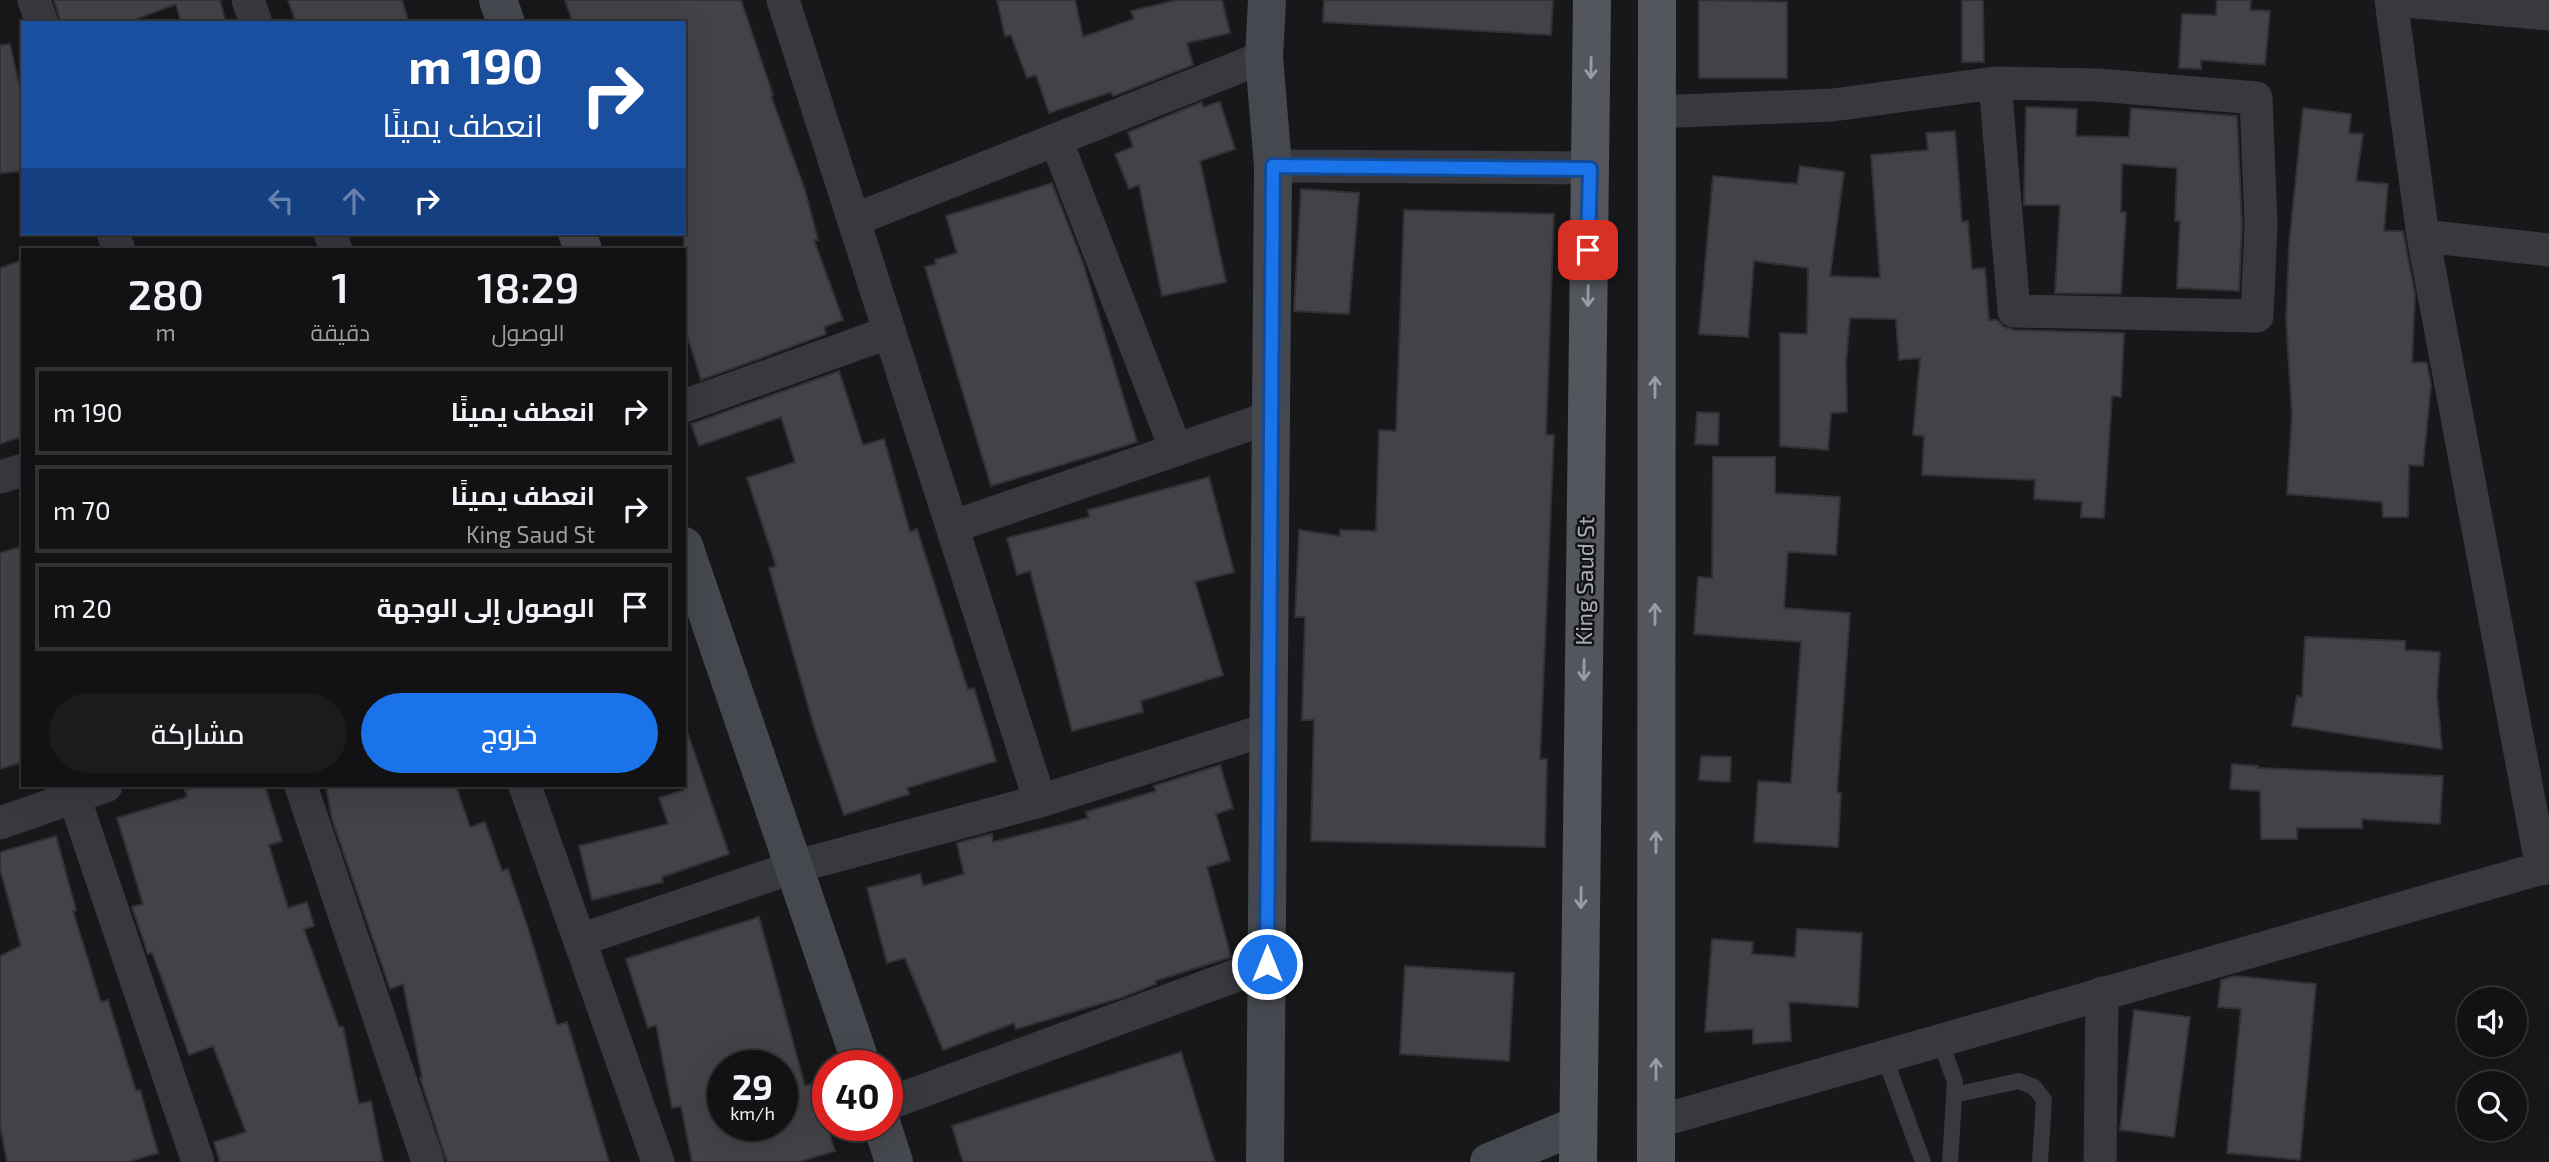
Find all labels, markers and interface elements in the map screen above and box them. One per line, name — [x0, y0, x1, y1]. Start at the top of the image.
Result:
text: 190 m — [408, 35, 543, 94]
icon: right — [567, 49, 658, 140]
one-way arrow — [1585, 56, 1598, 79]
text: انعطف يمينًا — [382, 105, 543, 143]
icon: left — [262, 182, 300, 220]
icon: ahead — [335, 182, 373, 220]
icon: right — [408, 182, 446, 220]
pin — [1558, 220, 1618, 280]
icon: arrive — [1569, 231, 1607, 269]
text: 1 — [332, 261, 349, 311]
text: 18:29 — [477, 261, 579, 311]
text: 280 — [128, 268, 204, 318]
one-way arrow — [1581, 284, 1595, 307]
text: m — [156, 318, 176, 346]
text: دقيقة — [310, 318, 370, 346]
text: الوصول — [491, 318, 565, 346]
one-way arrow — [1648, 376, 1662, 399]
icon: right — [616, 392, 654, 430]
text: انعطف يمينًا — [451, 395, 595, 426]
text: 190 m — [53, 396, 123, 427]
text: انعطف يمينًا — [451, 479, 595, 510]
icon: right — [616, 490, 654, 528]
text: 70 m — [53, 494, 111, 525]
street label: King Saud St — [1569, 516, 1599, 646]
text: King Saud St — [466, 520, 595, 548]
icon: arrive — [616, 588, 654, 626]
text: الوصول إلى الوجهة — [377, 591, 595, 622]
text: 20 m — [53, 592, 112, 623]
one-way arrow — [1648, 603, 1662, 626]
one-way arrow — [1577, 658, 1590, 681]
button: مشاركة — [49, 693, 347, 773]
button: خروج — [361, 693, 658, 773]
one-way arrow — [1649, 831, 1663, 854]
one-way arrow — [1574, 886, 1588, 909]
position arrow — [1230, 927, 1304, 1001]
map controls — [2457, 987, 2527, 1141]
button: sound — [2457, 987, 2527, 1057]
speed limit sign: 40 — [812, 1050, 903, 1141]
one-way arrow — [1649, 1058, 1663, 1081]
text: 29 — [732, 1065, 773, 1107]
button: search — [2457, 1071, 2527, 1141]
text: km/h — [730, 1102, 775, 1124]

